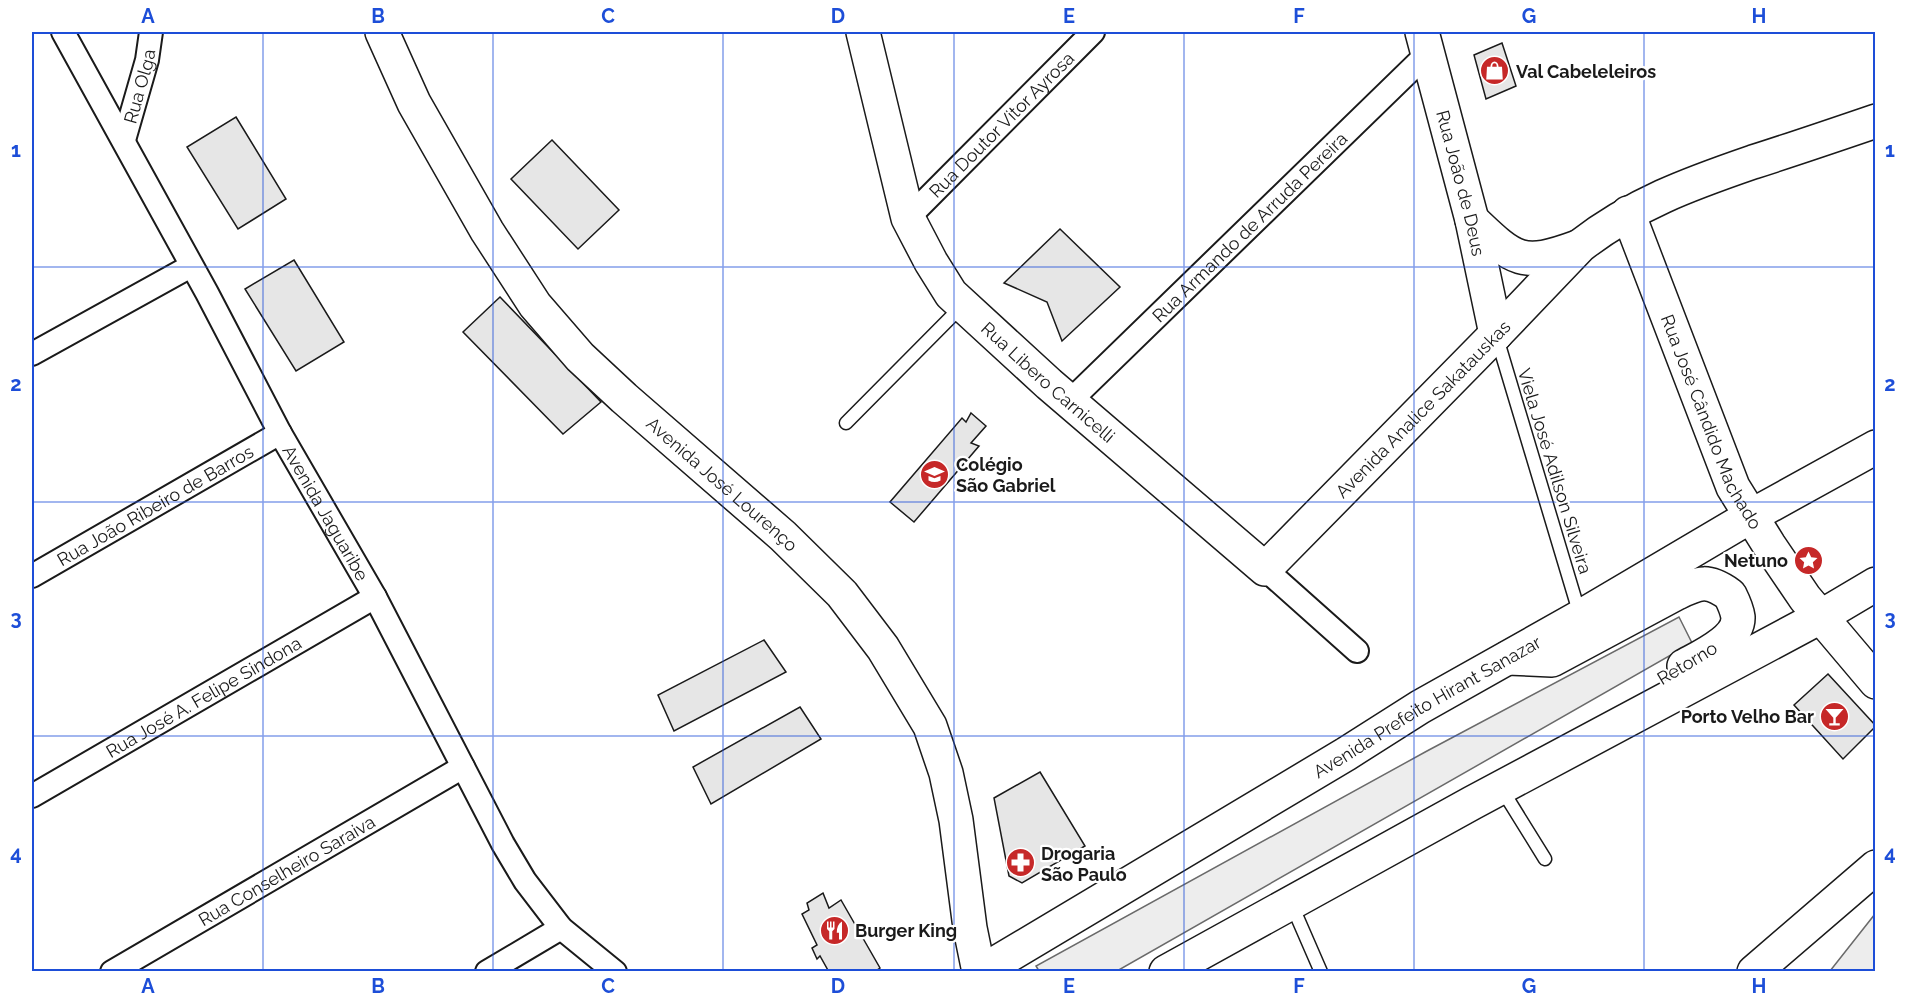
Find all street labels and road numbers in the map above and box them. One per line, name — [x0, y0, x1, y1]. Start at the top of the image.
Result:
street label: Rua Doutor Vitor Ayrosa — [924, 47, 1078, 202]
street label: Rua Olga — [119, 48, 159, 126]
street label: Rua João de Deus — [1433, 108, 1490, 258]
street label: Rua Armando de Arruda Pereira — [1148, 127, 1351, 326]
street label: Rua José Cândido Machado — [1657, 311, 1767, 533]
street label: Avenida Analice Sakatauskas — [1331, 315, 1515, 502]
street label: Rua Libero Carnicelli — [977, 317, 1119, 447]
street label: Viela José Adilson Silveira — [1514, 366, 1596, 576]
street label: Avenida José Lourenço — [643, 412, 803, 555]
street label: Rua João Ribeiro de Barros — [53, 440, 257, 570]
street label: Avenida Jaguaribe — [279, 441, 374, 584]
street label: Avenida Prefeito Hirant Sanazar — [1309, 631, 1545, 782]
street label: Rua José A. Felipe Sindona — [102, 632, 305, 762]
street label: Retorno — [1653, 637, 1721, 689]
street label: Rua Conselheiro Saraiva — [194, 810, 378, 930]

